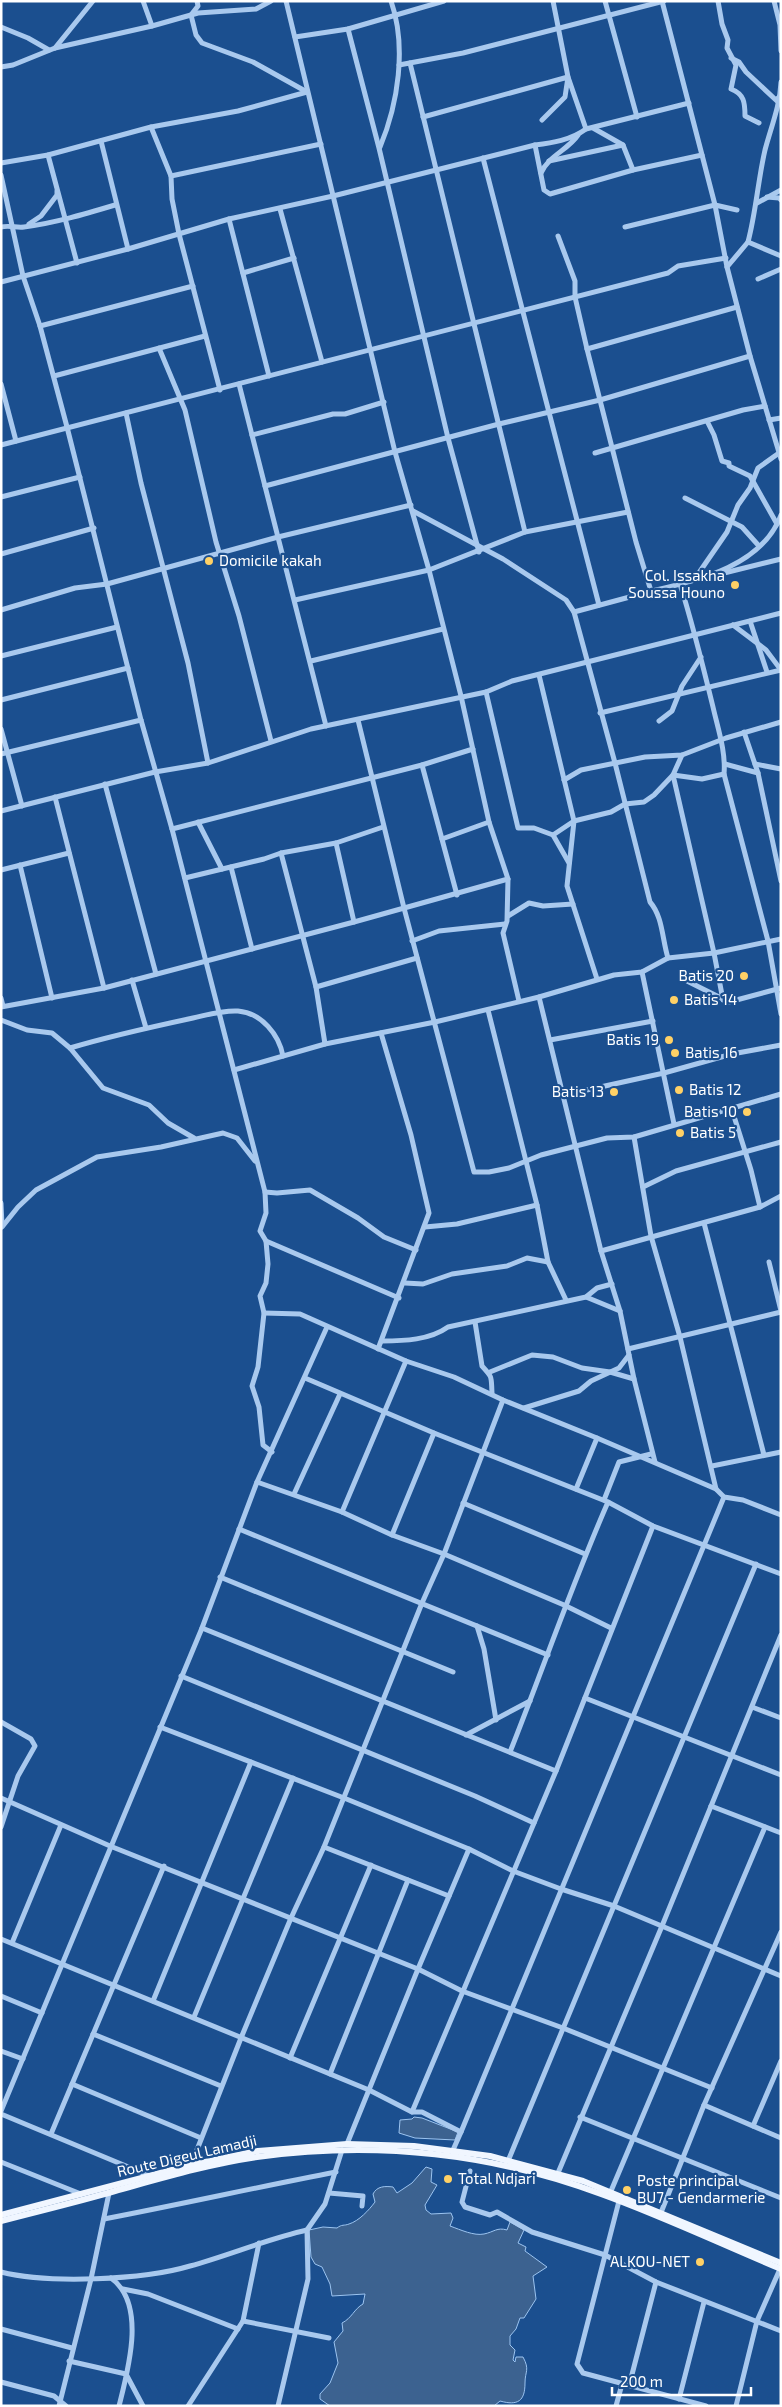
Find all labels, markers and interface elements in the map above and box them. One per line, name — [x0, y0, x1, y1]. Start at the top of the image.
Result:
place label: Domicile kakah — [219, 551, 322, 569]
marker: Domicile kakah — [203, 555, 215, 567]
place label: Col. Issakha Soussa Houno — [628, 566, 725, 601]
marker: Col. Issakha Soussa Houno — [729, 579, 741, 591]
place label: Batis 20 — [679, 966, 734, 984]
marker: Batis 20 — [738, 970, 750, 982]
place label: Batis 14 — [684, 990, 737, 1008]
marker: Batis 14 — [668, 994, 680, 1006]
place label: Batis 19 — [607, 1030, 659, 1048]
marker: Batis 19 — [663, 1034, 675, 1046]
place label: Batis 16 — [685, 1043, 738, 1061]
marker: Batis 16 — [669, 1047, 681, 1059]
place label: Batis 12 — [689, 1080, 741, 1098]
place label: Batis 13 — [552, 1082, 604, 1100]
marker: Batis 12 — [673, 1084, 685, 1096]
marker: Batis 13 — [608, 1086, 620, 1098]
place label: Batis 10 — [684, 1102, 737, 1120]
marker: Batis 10 — [741, 1106, 753, 1118]
place label: Batis 5 — [690, 1123, 736, 1141]
marker: Batis 5 — [674, 1127, 686, 1139]
street label: Route Digeul Lamadji — [115, 2130, 259, 2181]
place label: Total Ndjari — [458, 2169, 536, 2188]
place label: Poste principal BU7 - Gendarmerie — [637, 2171, 765, 2206]
marker: Total Ndjari — [442, 2173, 454, 2185]
marker: Poste principal BU7 - Gendarmerie — [621, 2184, 633, 2196]
place label: ALKOU-NET — [610, 2252, 690, 2270]
marker: ALKOU-NET — [694, 2256, 706, 2268]
scale bar — [612, 2364, 751, 2396]
text: 200 m — [620, 2372, 663, 2390]

